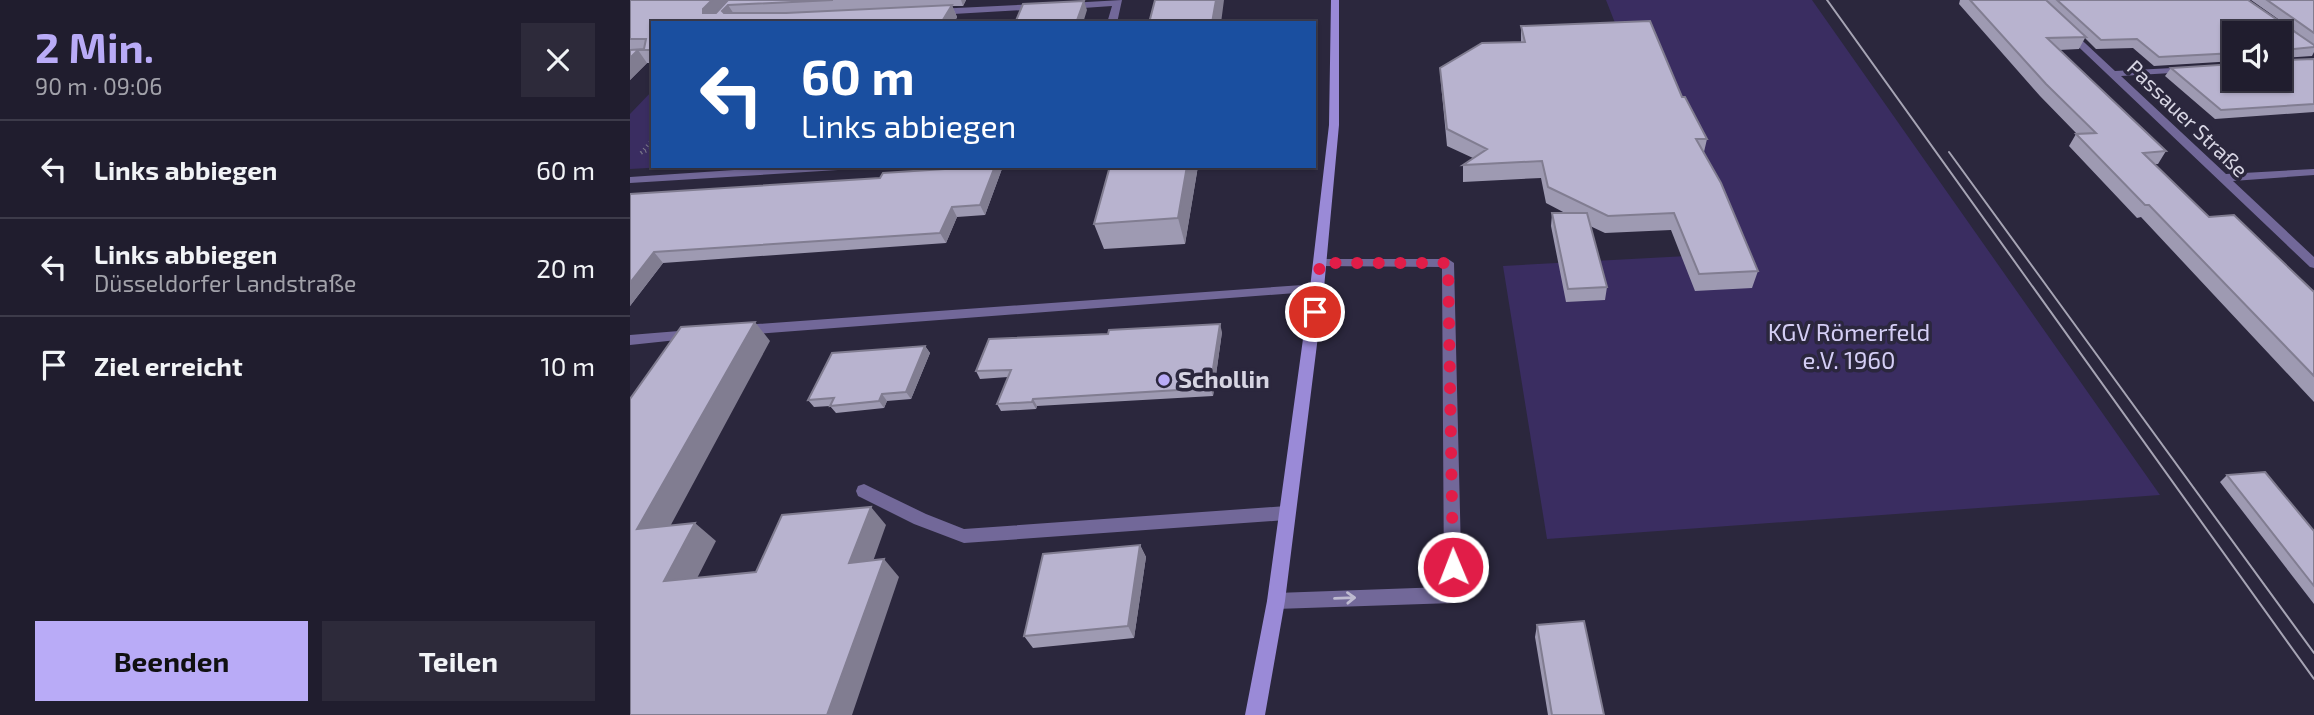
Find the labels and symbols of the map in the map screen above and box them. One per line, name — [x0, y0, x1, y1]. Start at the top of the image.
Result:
street label: Passauer Straße — [2123, 54, 2253, 182]
pin — [1285, 282, 1345, 342]
park label: KGV Römerfeld e.V. 1960 — [1768, 317, 1930, 374]
place label: Schollin — [1178, 364, 1270, 393]
marker: Schollin — [1156, 372, 1172, 388]
position arrow — [1416, 530, 1490, 604]
one-way arrow — [1333, 592, 1356, 605]

